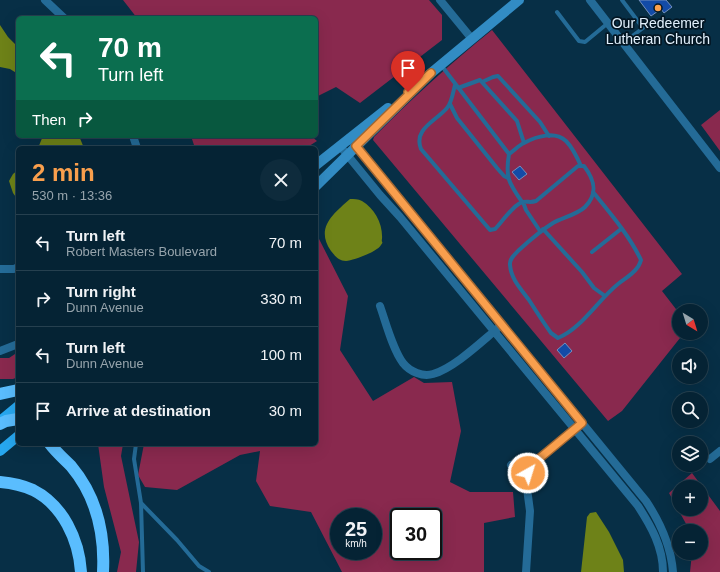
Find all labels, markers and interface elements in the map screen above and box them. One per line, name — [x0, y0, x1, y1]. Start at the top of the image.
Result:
marker: Our Redeemer Lutheran Church — [653, 3, 663, 13]
place label: Our Redeemer Lutheran Church — [606, 15, 710, 47]
icon: left — [32, 32, 84, 84]
text: 70 m — [98, 32, 162, 63]
pin — [391, 51, 425, 92]
icon: arrive — [397, 57, 419, 79]
text: Turn left — [98, 65, 163, 85]
icon: right — [74, 108, 96, 130]
text: Then — [32, 111, 66, 128]
text: 2 min — [32, 159, 95, 186]
button: close — [260, 159, 302, 201]
text: 530 m · 13:36 — [32, 188, 112, 203]
text: Turn left — [66, 227, 125, 244]
icon: left — [32, 232, 54, 254]
text: 70 m — [269, 234, 302, 251]
text: Robert Masters Boulevard — [66, 244, 217, 259]
text: Turn right — [66, 283, 136, 300]
icon: right — [32, 288, 54, 310]
text: 330 m — [260, 290, 302, 307]
text: Dunn Avenue — [66, 300, 144, 315]
north arrow — [672, 304, 708, 340]
map controls — [672, 304, 708, 560]
text: Turn left — [66, 339, 125, 356]
icon: left — [32, 344, 54, 366]
text: 100 m — [260, 346, 302, 363]
button: sound — [672, 348, 708, 384]
text: Dunn Avenue — [66, 356, 144, 371]
button: search — [672, 392, 708, 428]
icon: arrive — [32, 400, 54, 422]
text: Arrive at destination — [66, 402, 211, 419]
text: 30 m — [269, 402, 302, 419]
button: layers — [672, 436, 708, 472]
position arrow — [507, 452, 549, 494]
button: + — [672, 480, 708, 516]
speed limit sign: 30 — [390, 508, 442, 560]
text: 25 — [345, 518, 367, 540]
button: − — [672, 524, 708, 560]
text: km/h — [345, 538, 367, 549]

